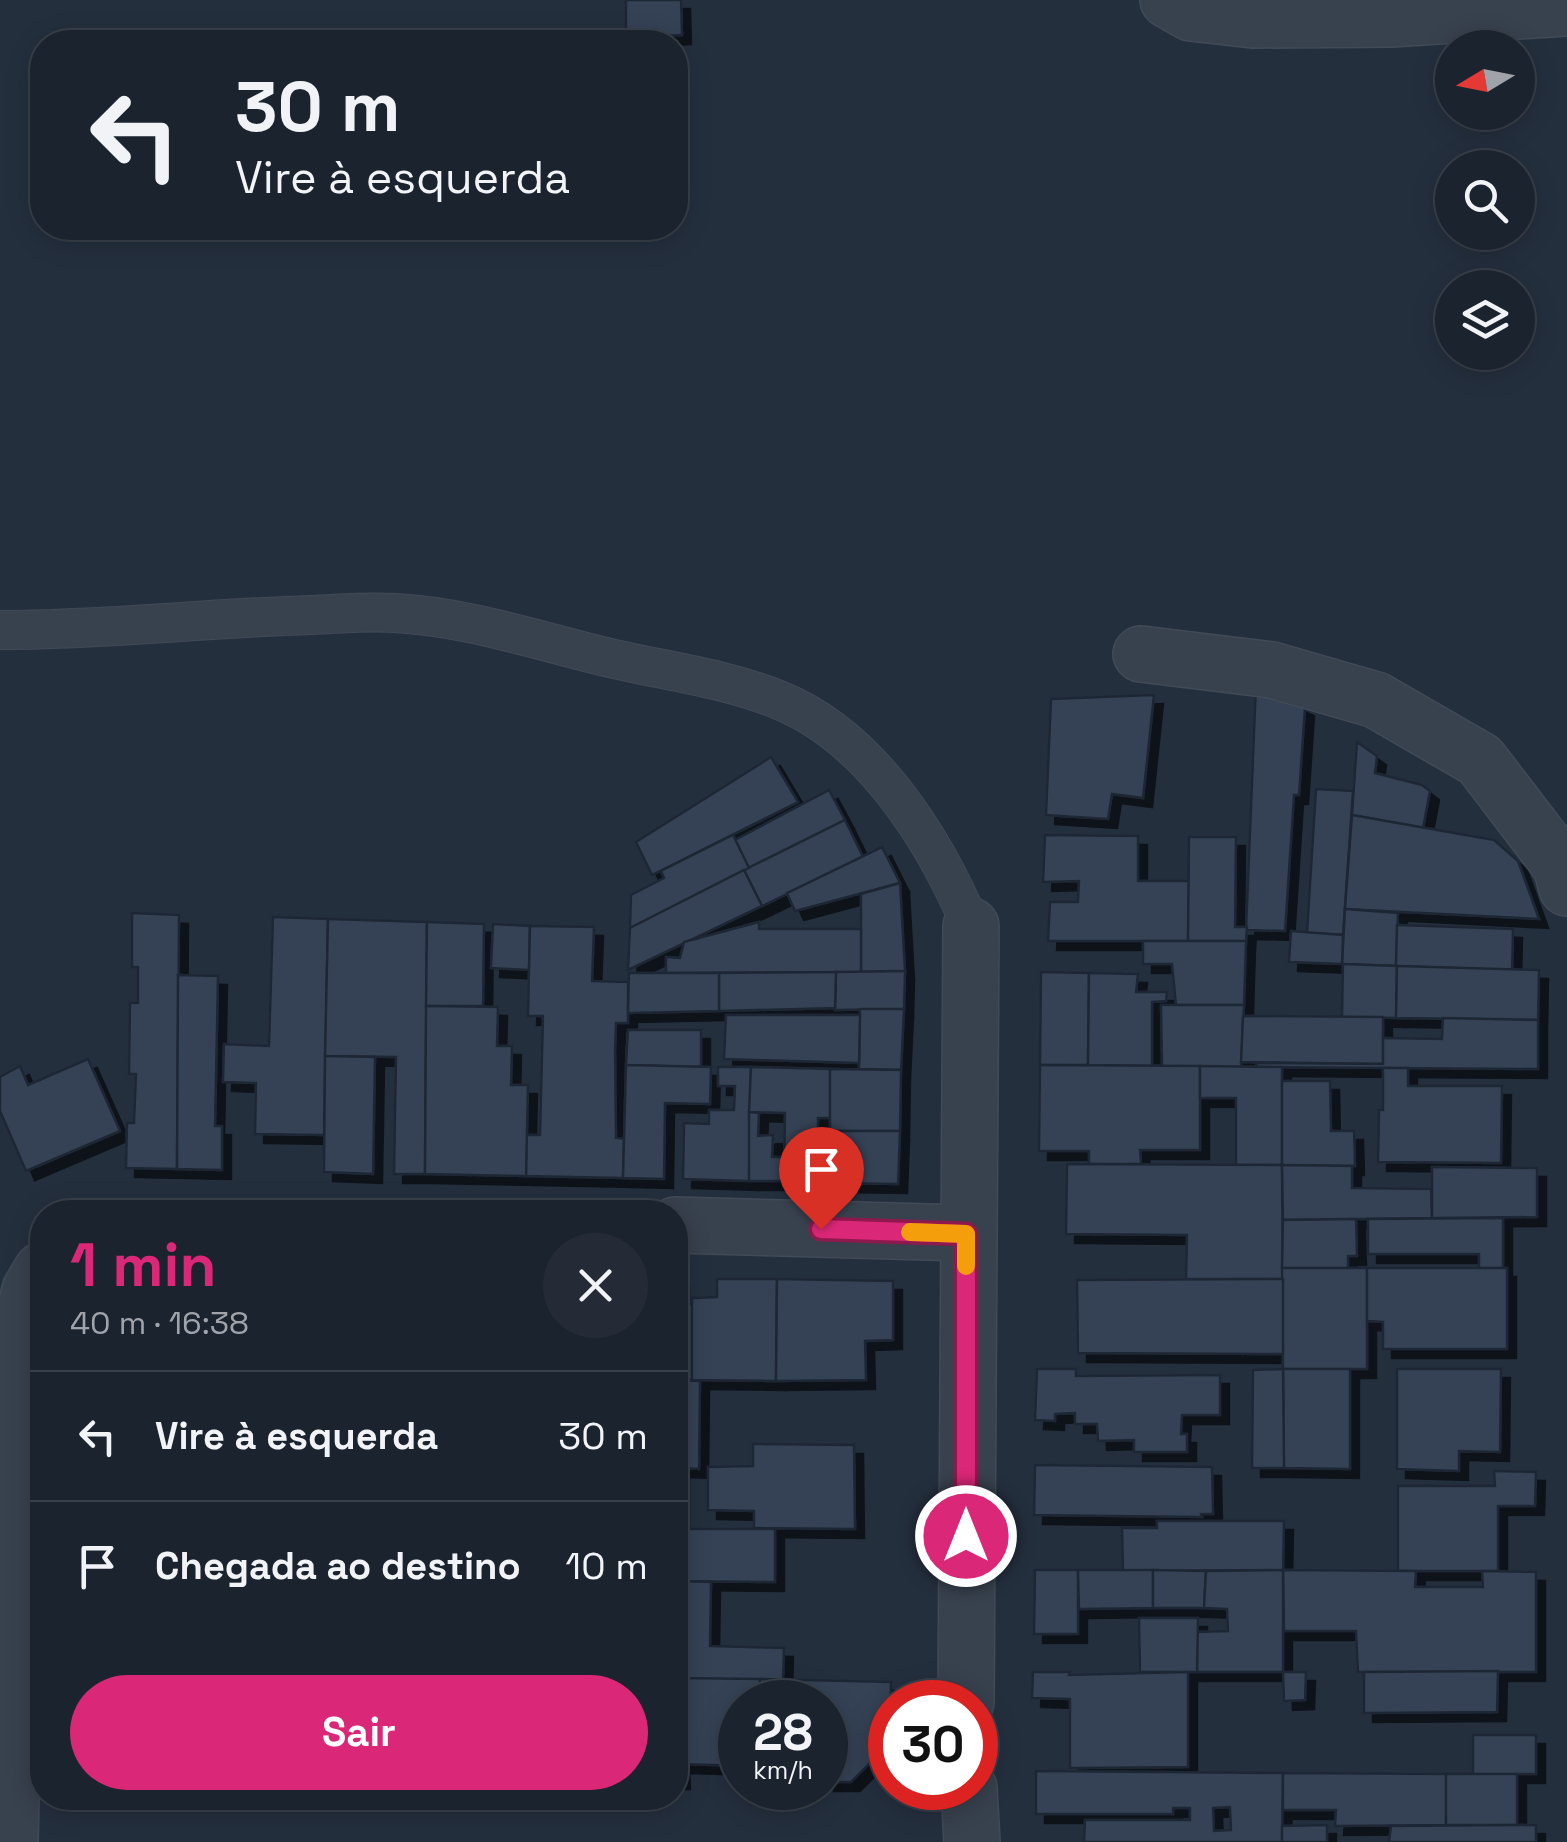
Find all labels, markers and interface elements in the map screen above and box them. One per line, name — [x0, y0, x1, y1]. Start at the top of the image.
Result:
north arrow — [1435, 30, 1535, 130]
map controls — [1435, 30, 1535, 370]
text: 30 m — [235, 62, 400, 151]
icon: left — [70, 70, 200, 200]
text: Vire à esquerda — [235, 149, 570, 206]
button: search — [1435, 150, 1535, 250]
button: layers — [1435, 270, 1535, 370]
pin — [779, 1127, 864, 1230]
icon: arrive — [794, 1142, 849, 1197]
text: 1 min — [70, 1227, 217, 1304]
button: close — [543, 1233, 648, 1338]
text: 40 m · 16:38 — [70, 1303, 249, 1343]
icon: left — [70, 1409, 125, 1464]
text: Vire à esquerda — [155, 1412, 438, 1460]
text: 30 m — [558, 1412, 648, 1460]
position arrow — [914, 1484, 1018, 1588]
icon: arrive — [70, 1539, 125, 1594]
text: Chegada ao destino — [155, 1542, 521, 1590]
text: 10 m — [565, 1542, 648, 1590]
button: Sair — [70, 1675, 648, 1790]
speed limit sign: 30 — [868, 1680, 998, 1810]
text: 28 — [753, 1701, 813, 1765]
text: km/h — [753, 1754, 813, 1786]

